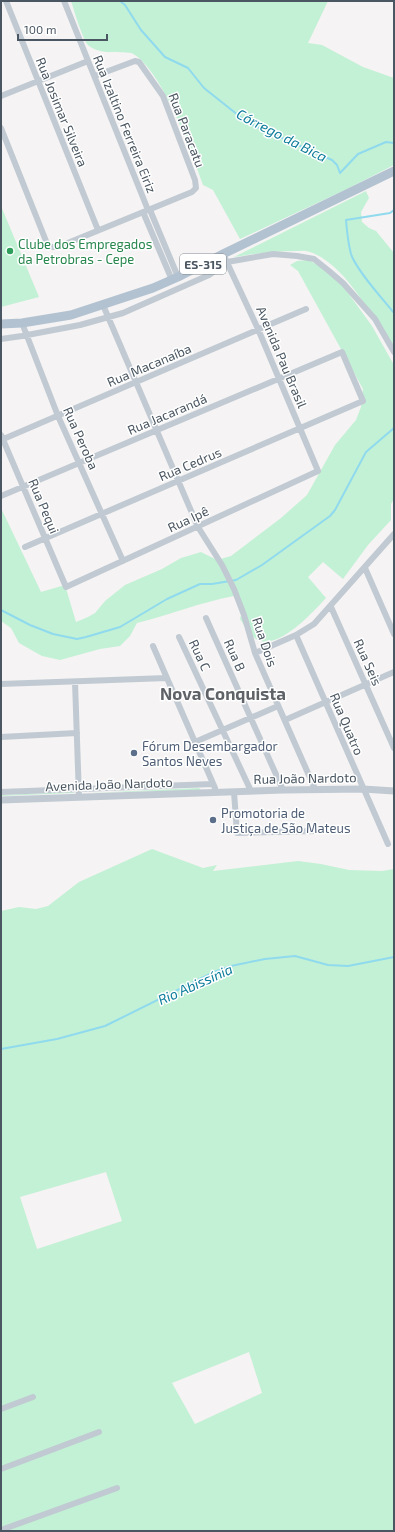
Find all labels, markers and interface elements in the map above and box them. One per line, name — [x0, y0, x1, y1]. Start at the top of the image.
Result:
scale bar — [18, 16, 107, 42]
text: 100 m — [24, 22, 56, 36]
street label: Rua Izaltino Ferreira Eiriz — [90, 53, 160, 195]
street label: Rua Josimar Silveira — [33, 55, 91, 169]
street label: Rua Paracatu — [165, 91, 209, 169]
water label: Córrego da Bica — [234, 105, 330, 165]
place label: Clube dos Empregados da Petrobras - Cepe — [18, 236, 152, 267]
marker: Clube dos Empregados da Petrobras - Cepe — [5, 246, 15, 256]
road number: ES-315 — [180, 254, 226, 274]
street label: Avenida Pau Brasil — [253, 304, 311, 410]
street label: Rua Macanaíba — [104, 340, 194, 390]
street label: Rua Jacarandá — [125, 390, 209, 438]
street label: Rua Peroba — [60, 404, 102, 472]
street label: Rua Cedrus — [156, 444, 224, 484]
street label: Rua Pequi — [25, 476, 63, 536]
street label: Rua Ipê — [165, 503, 211, 535]
street label: Rua Dois — [249, 615, 281, 669]
street label: Rua B — [221, 636, 249, 674]
street label: Rua Seis — [351, 636, 385, 688]
street label: Rua C — [186, 637, 214, 673]
district label: Nova Conquista — [160, 683, 286, 703]
street label: Rua Quatro — [327, 690, 367, 758]
place label: Fórum Desembargador Santos Neves — [142, 738, 278, 769]
marker: Fórum Desembargador Santos Neves — [129, 748, 139, 758]
street label: Rua João Nardoto — [253, 769, 357, 787]
street label: Avenida João Nardoto — [45, 774, 173, 794]
place label: Promotoria de Justiça de São Mateus — [221, 805, 351, 837]
marker: Promotoria de Justiça de São Mateus — [208, 815, 218, 825]
water label: Rio Abissínia — [155, 960, 235, 1008]

